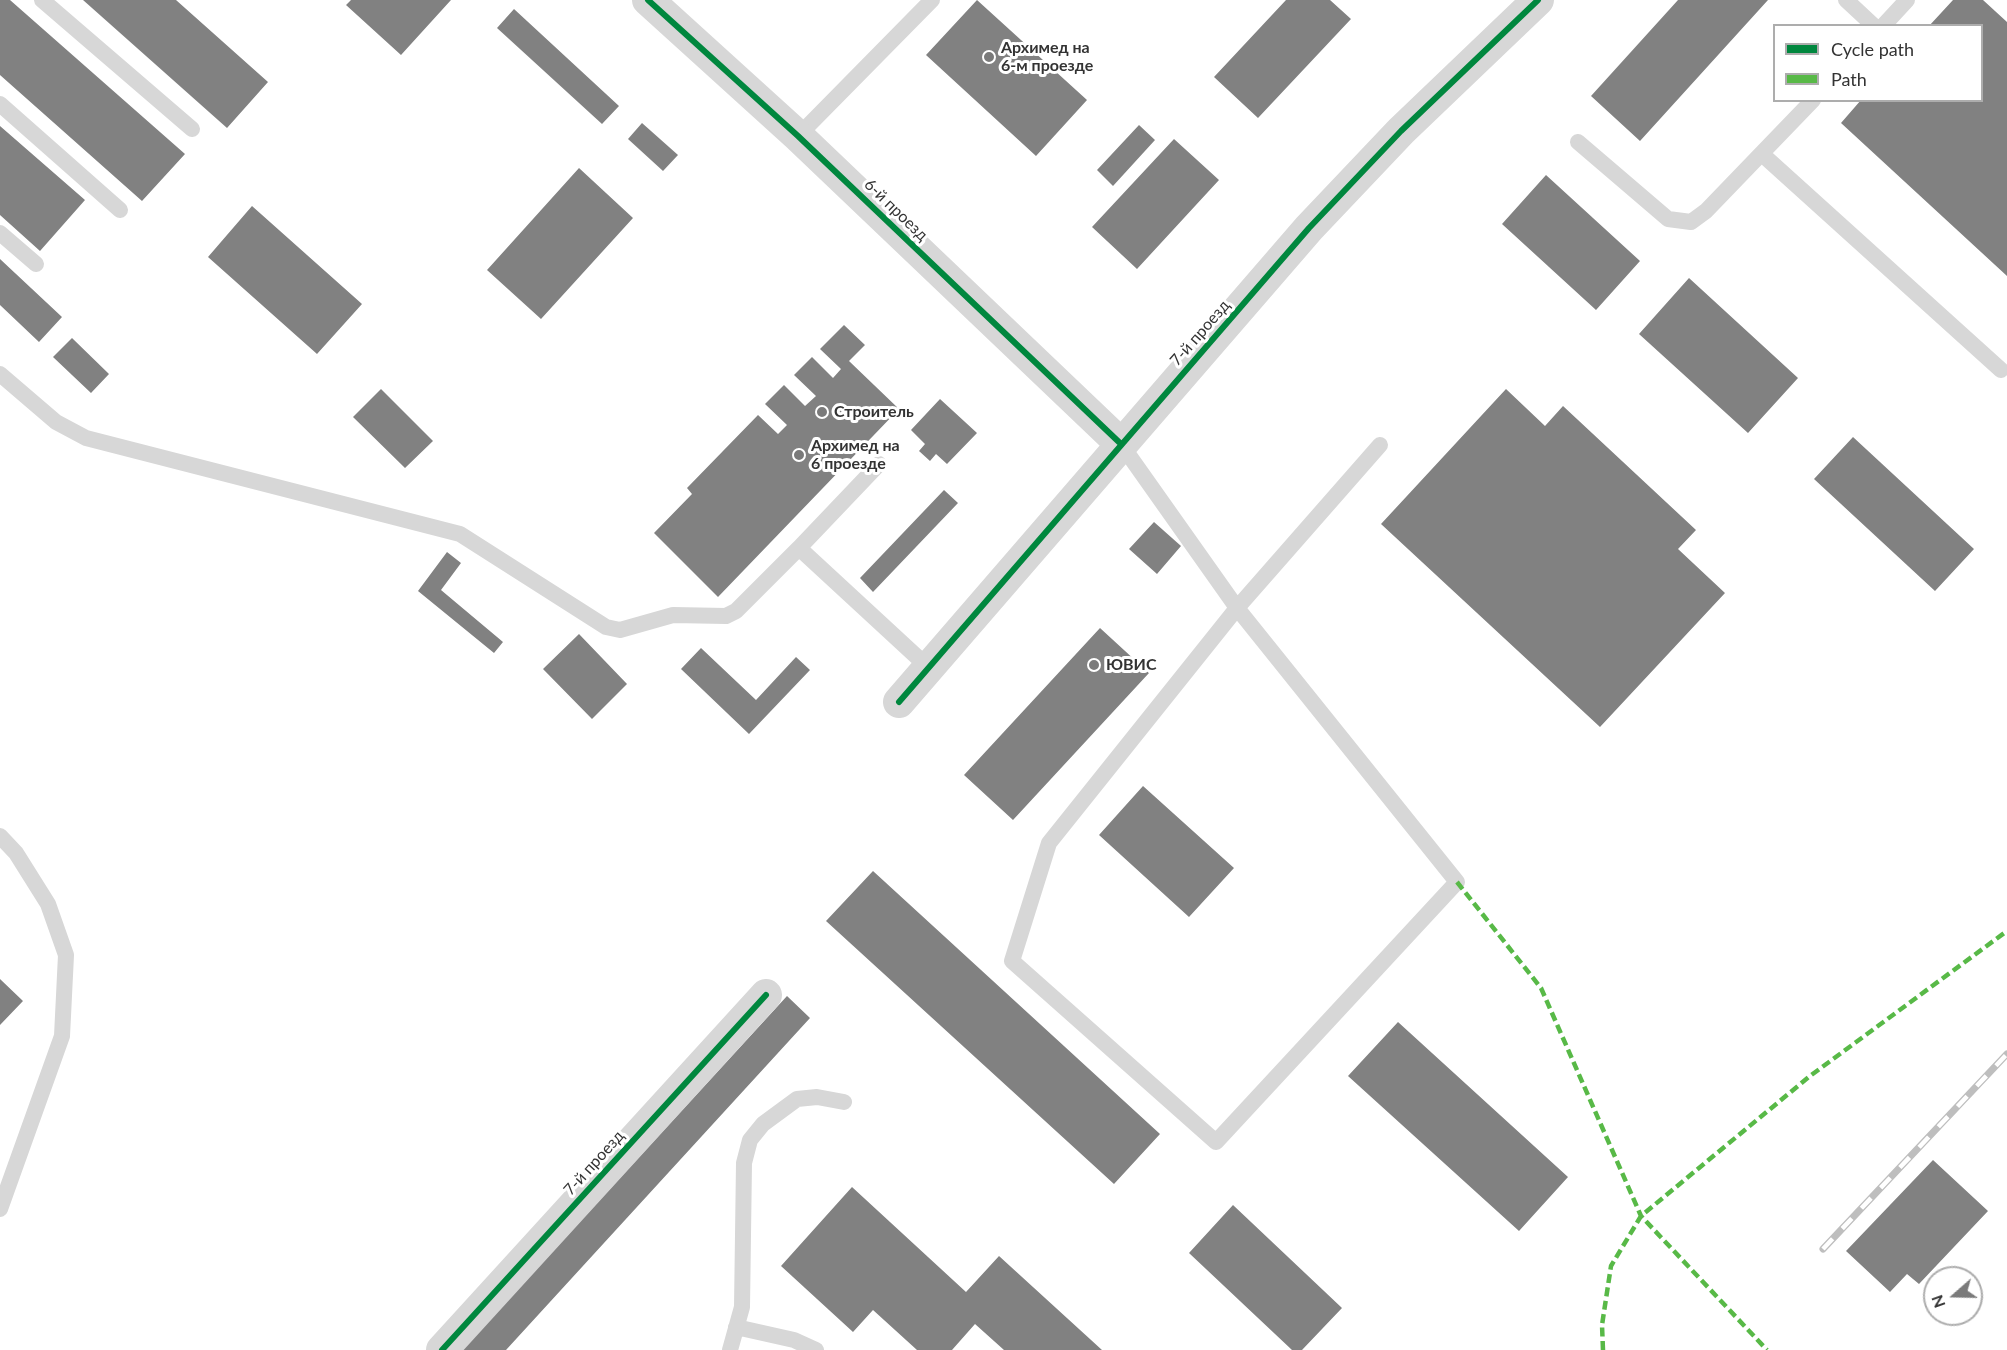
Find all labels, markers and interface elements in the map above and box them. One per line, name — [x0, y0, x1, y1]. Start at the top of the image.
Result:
legend — [1773, 24, 1983, 102]
place label: Архимед на 6-м проезде — [1001, 38, 1093, 76]
text: Cycle path — [1831, 38, 1914, 60]
marker: Архимед на 6-м проезде — [982, 50, 996, 64]
text: Path — [1831, 68, 1867, 90]
street label: 6-й проезд — [860, 175, 932, 245]
street label: 7-й проезд — [1166, 296, 1234, 370]
place label: Строитель — [834, 402, 914, 422]
marker: Строитель — [815, 405, 829, 419]
place label: Архимед на 6 проезде — [811, 436, 900, 474]
marker: Архимед на 6 проезде — [792, 448, 806, 462]
place label: ЮВИС — [1106, 655, 1157, 675]
marker: ЮВИС — [1087, 658, 1101, 672]
street label: 7-й проезд — [560, 1126, 628, 1200]
north arrow — [1923, 1266, 1983, 1326]
text: N — [1926, 1293, 1949, 1311]

